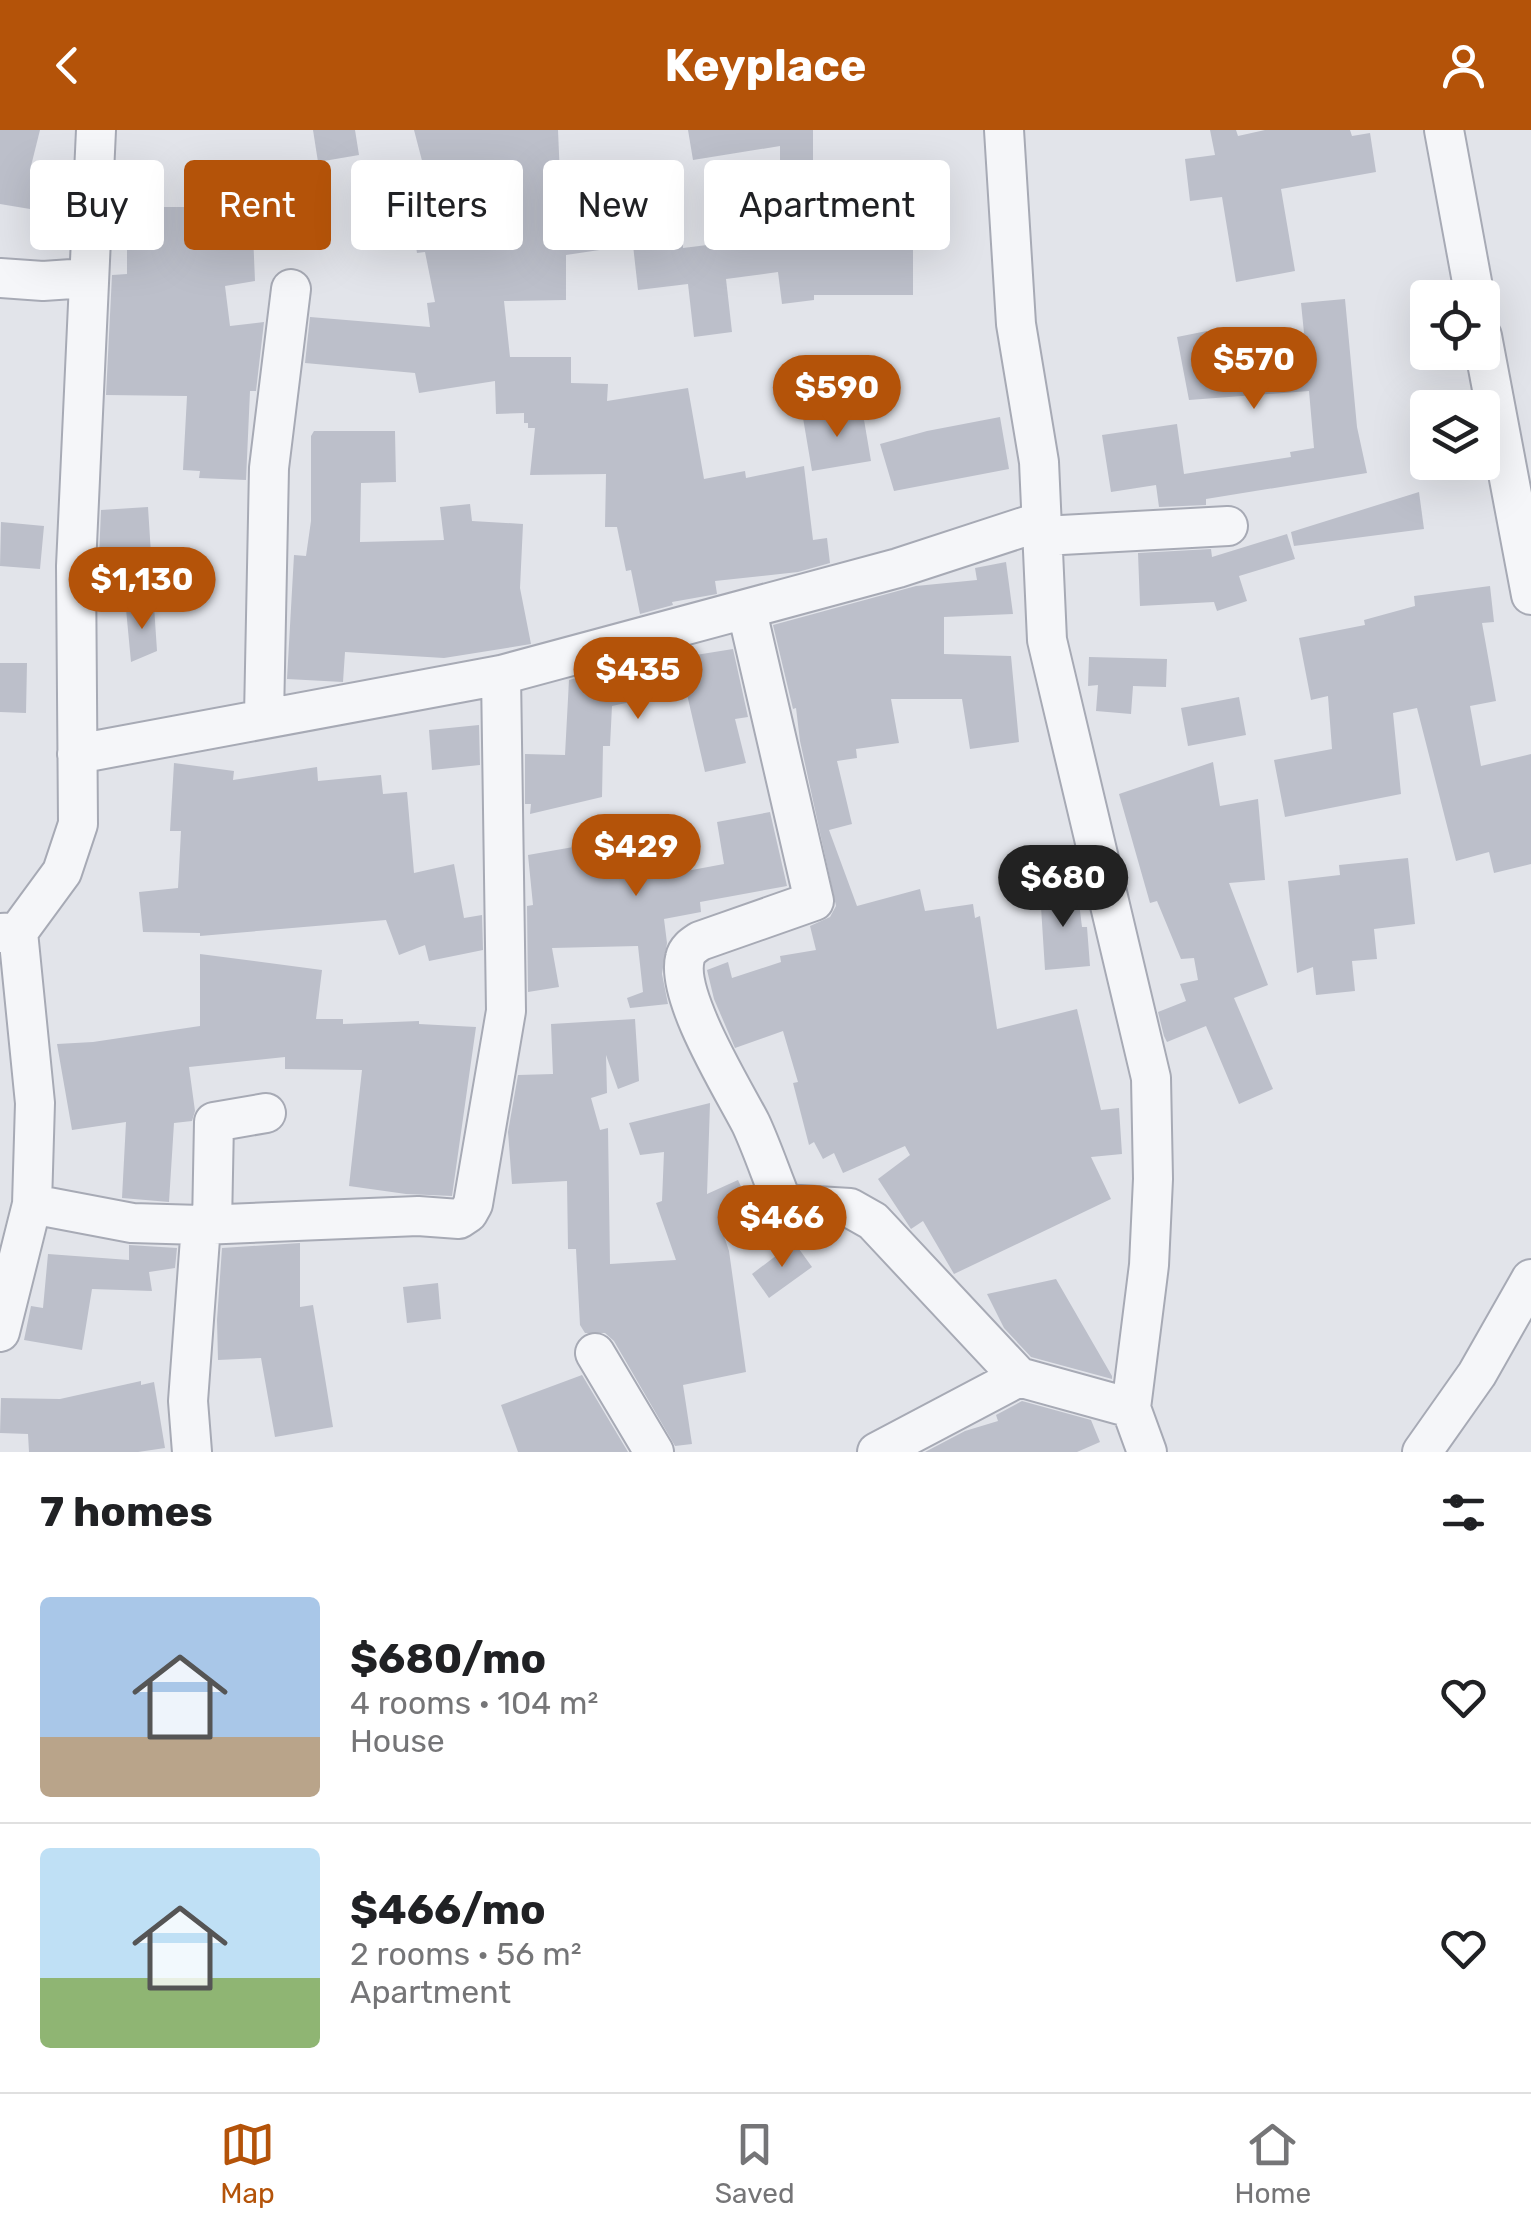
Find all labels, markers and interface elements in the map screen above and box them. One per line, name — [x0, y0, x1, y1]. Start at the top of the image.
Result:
icon: back — [40, 38, 95, 93]
icon: person — [1436, 38, 1491, 93]
text: Keyplace — [664, 39, 867, 92]
chip: Buy — [30, 160, 164, 250]
chip: Rent — [184, 160, 331, 250]
chip: Filters — [351, 160, 523, 250]
chip: New — [543, 160, 684, 250]
chip: Apartment — [704, 160, 950, 250]
map controls — [1410, 280, 1500, 480]
button: locate — [1410, 280, 1500, 370]
pin: $570 — [1195, 327, 1313, 412]
text: $570 — [1213, 340, 1295, 378]
pin: $590 — [778, 355, 896, 440]
text: $590 — [795, 368, 879, 406]
button: layers — [1410, 390, 1500, 480]
pin: $1,130 — [61, 547, 223, 632]
text: $1,130 — [91, 560, 193, 598]
pin: $435 — [579, 637, 697, 722]
text: $435 — [596, 650, 681, 688]
pin: $429 — [577, 814, 695, 899]
text: $429 — [594, 827, 678, 865]
pin: $680 — [1004, 845, 1122, 930]
text: $680 — [1020, 858, 1106, 896]
pin: $466 — [723, 1185, 841, 1270]
text: $466 — [740, 1198, 824, 1236]
icon: filters — [1436, 1485, 1491, 1540]
text: 7 homes — [40, 1487, 213, 1537]
text: $680/mo — [350, 1634, 546, 1684]
icon: home — [120, 1637, 240, 1757]
icon: heart — [1436, 1670, 1491, 1725]
text: 4 rooms · 104 m² — [350, 1684, 598, 1722]
text: House — [350, 1722, 445, 1760]
text: $466/mo — [350, 1885, 546, 1935]
icon: home — [120, 1888, 240, 2008]
icon: heart — [1436, 1921, 1491, 1976]
text: 2 rooms · 56 m² — [350, 1935, 582, 1973]
text: Apartment — [350, 1973, 511, 2011]
tab: Map — [220, 2117, 275, 2210]
tab: Saved — [715, 2117, 795, 2210]
tab: Home — [1234, 2117, 1311, 2210]

